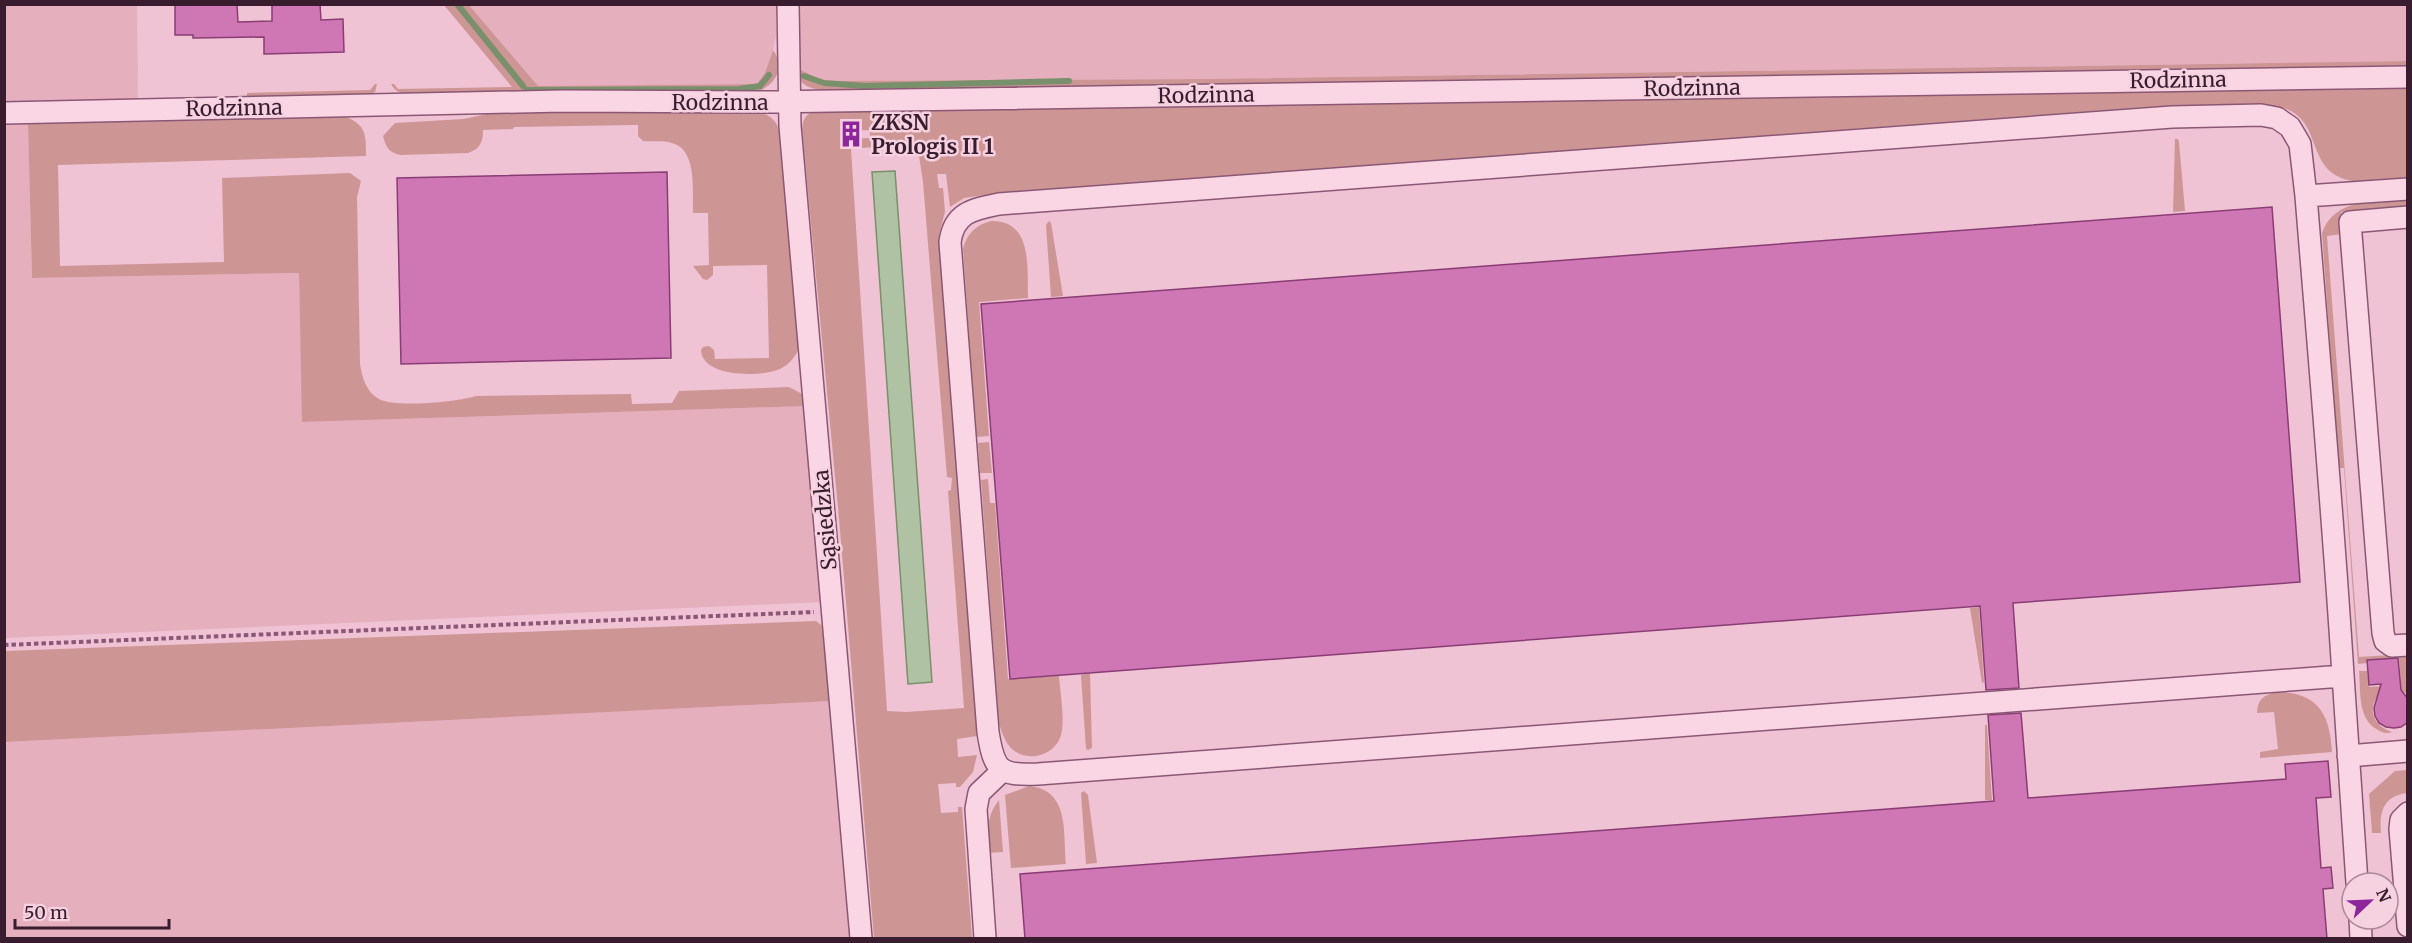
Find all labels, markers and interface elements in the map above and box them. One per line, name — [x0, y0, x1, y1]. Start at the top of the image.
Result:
street label: Rodzinna — [2129, 66, 2227, 94]
street label: Rodzinna — [1643, 74, 1741, 102]
street label: Rodzinna — [1157, 81, 1255, 109]
street label: Rodzinna — [671, 89, 769, 116]
street label: Rodzinna — [185, 94, 283, 122]
place label: ZKSN Prologis II 1 — [871, 109, 994, 160]
building icon: ZKSN Prologis II 1 — [836, 119, 866, 149]
street label: Sąsiedzka — [807, 469, 843, 571]
north arrow — [2340, 871, 2400, 931]
text: N — [2372, 885, 2396, 905]
scale bar — [15, 892, 170, 930]
text: 50 m — [24, 901, 68, 924]

